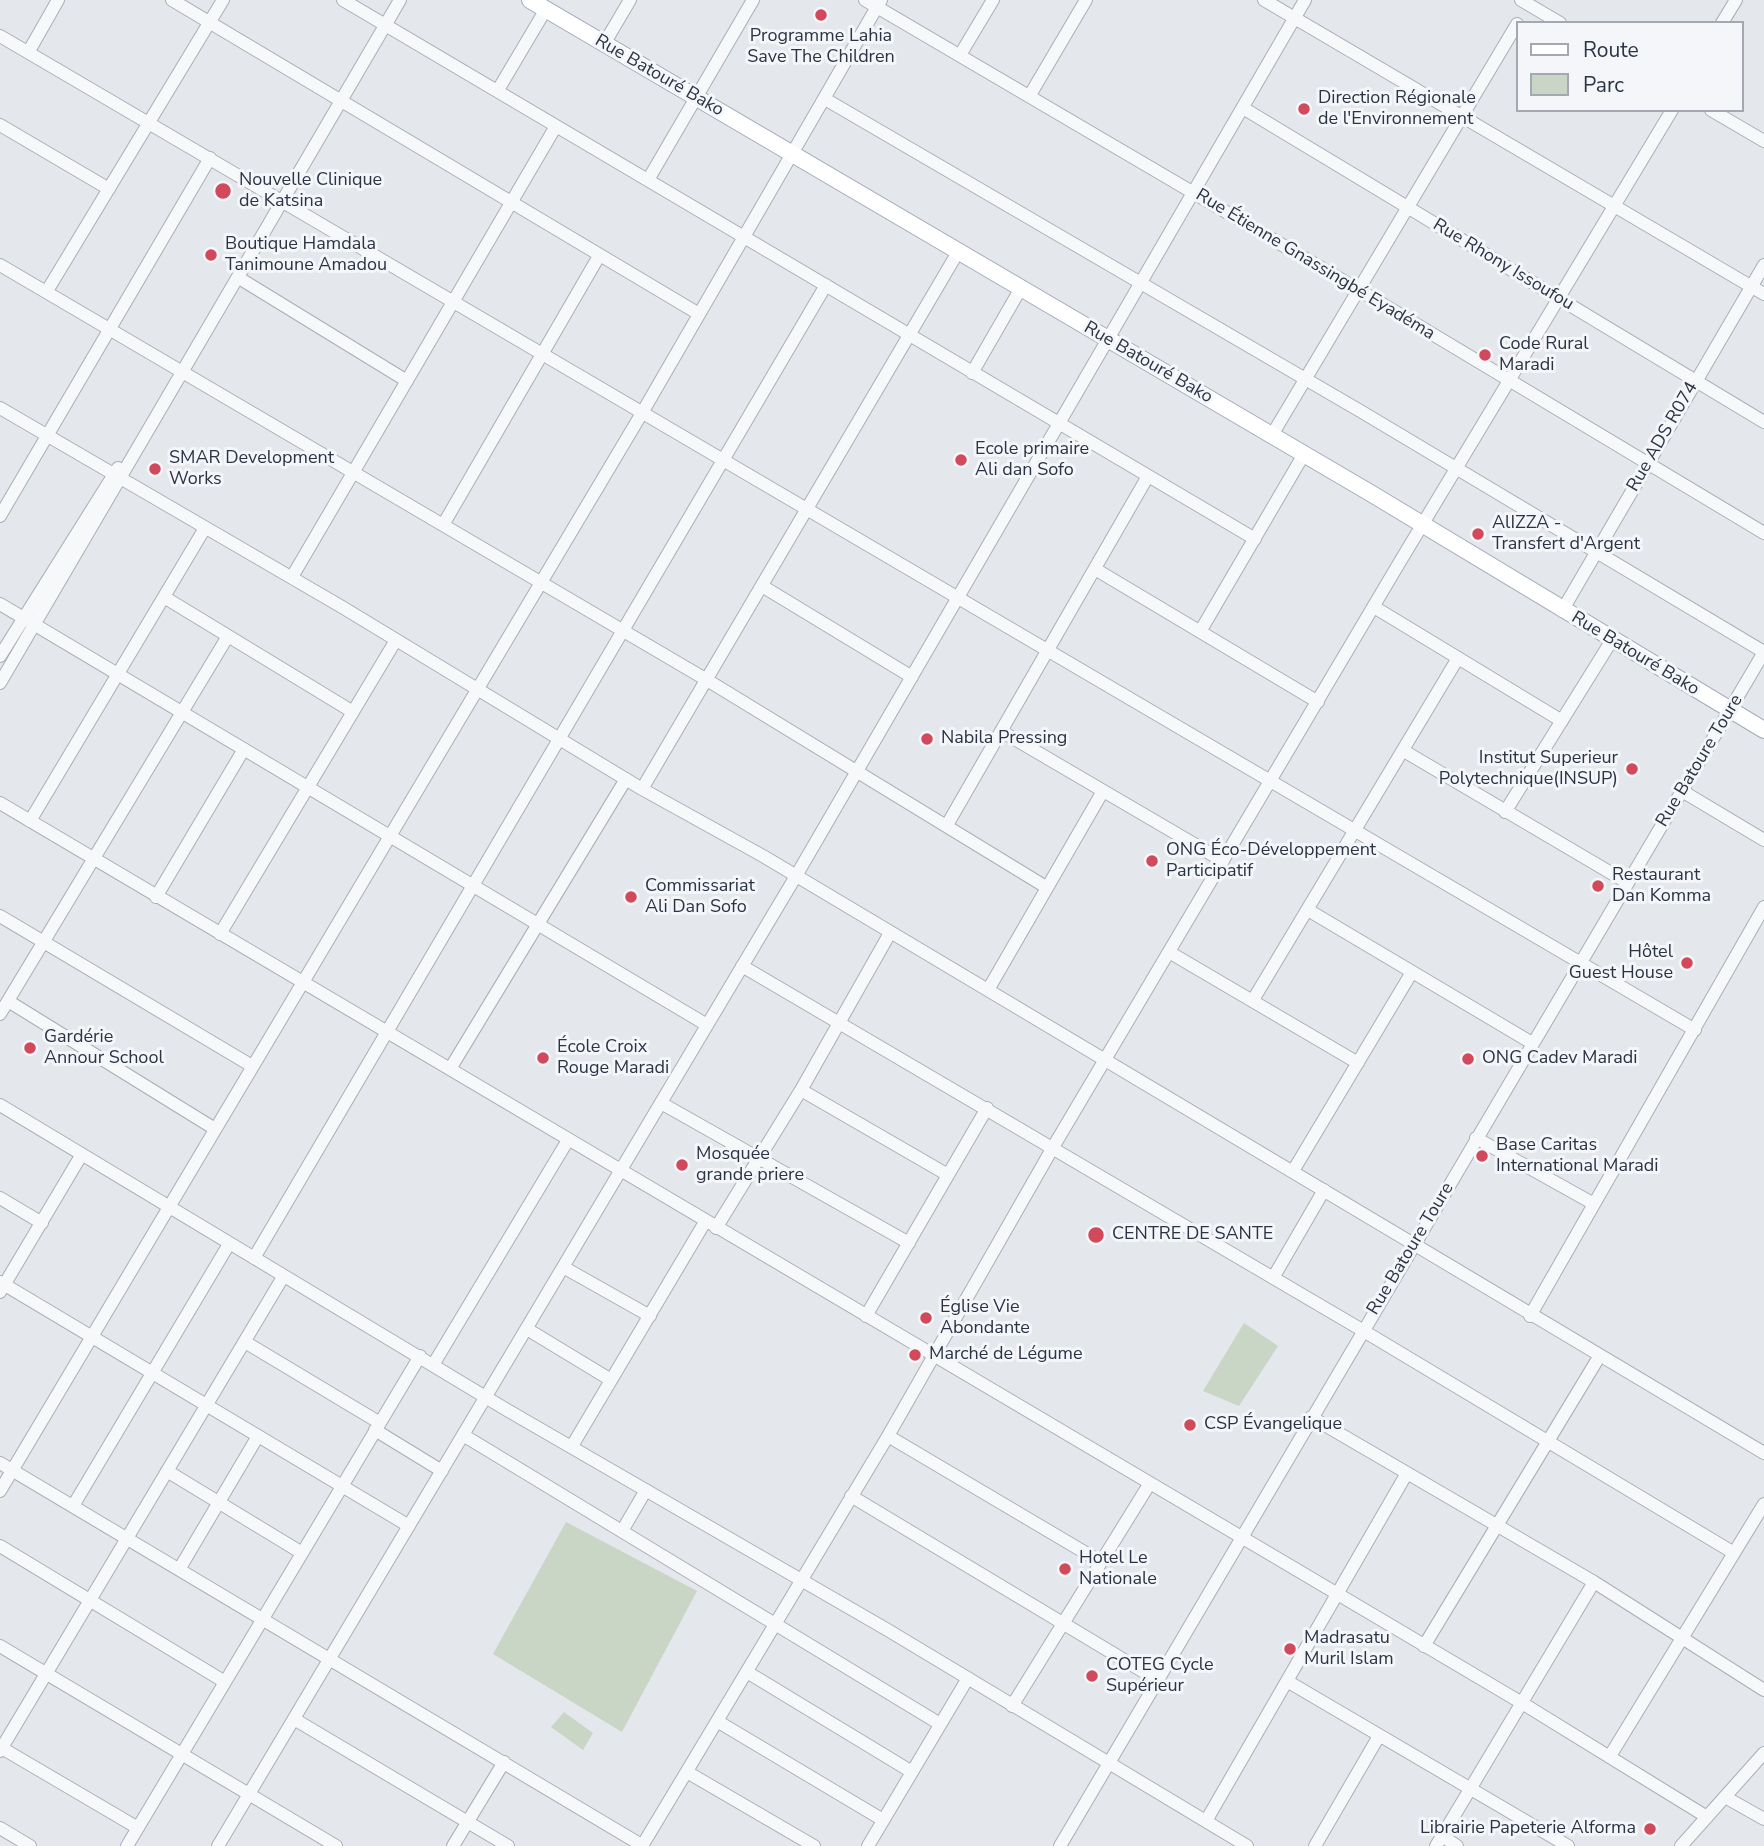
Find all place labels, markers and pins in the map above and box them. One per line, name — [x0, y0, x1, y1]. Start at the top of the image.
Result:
marker: Programme Lahia Save The Children — [813, 7, 829, 23]
place label: Programme Lahia Save The Children — [747, 26, 895, 68]
place label: Direction Régionale de l'Environnement — [1318, 88, 1476, 130]
marker: Direction Régionale de l'Environnement — [1296, 101, 1312, 117]
place label: Nouvelle Clinique de Katsina — [239, 170, 382, 212]
marker: Nouvelle Clinique de Katsina — [213, 181, 233, 201]
place label: Boutique Hamdala Tanimoune Amadou — [225, 234, 387, 276]
marker: Boutique Hamdala Tanimoune Amadou — [203, 247, 219, 263]
place label: Code Rural Maradi — [1499, 334, 1589, 376]
marker: Code Rural Maradi — [1477, 347, 1493, 363]
place label: Ecole primaire Ali dan Sofo — [975, 439, 1089, 482]
place label: SMAR Development Works — [169, 448, 334, 490]
marker: Ecole primaire Ali dan Sofo — [953, 452, 969, 468]
marker: SMAR Development Works — [147, 461, 163, 477]
place label: AlIZZA - Transfert d'Argent — [1492, 513, 1640, 556]
marker: AlIZZA - Transfert d'Argent — [1470, 526, 1486, 542]
place label: Nabila Pressing — [941, 728, 1067, 750]
marker: Nabila Pressing — [919, 731, 935, 747]
place label: Institut Superieur Polytechnique(INSUP) — [1439, 748, 1618, 790]
marker: Institut Superieur Polytechnique(INSUP) — [1624, 761, 1640, 777]
place label: ONG Éco-Développement Participatif — [1166, 840, 1376, 882]
marker: ONG Éco-Développement Participatif — [1144, 853, 1160, 869]
place label: Restaurant Dan Komma — [1612, 865, 1711, 908]
place label: Commissariat Ali Dan Sofo — [645, 876, 755, 918]
marker: Restaurant Dan Komma — [1590, 878, 1606, 894]
marker: Commissariat Ali Dan Sofo — [623, 889, 639, 905]
place label: Hôtel Guest House — [1569, 942, 1673, 984]
marker: Hôtel Guest House — [1679, 955, 1695, 971]
place label: Gardérie Annour School — [44, 1027, 164, 1070]
place label: École Croix Rouge Maradi — [557, 1037, 669, 1080]
marker: Gardérie Annour School — [22, 1040, 38, 1056]
place label: ONG Cadev Maradi — [1482, 1048, 1638, 1070]
marker: École Croix Rouge Maradi — [535, 1050, 551, 1066]
marker: ONG Cadev Maradi — [1460, 1051, 1476, 1067]
place label: Base Caritas International Maradi — [1496, 1135, 1659, 1178]
place label: Mosquée grande priere — [696, 1144, 804, 1186]
marker: Base Caritas International Maradi — [1474, 1148, 1490, 1164]
marker: Mosquée grande priere — [674, 1157, 690, 1173]
place label: CENTRE DE SANTE — [1112, 1224, 1273, 1246]
marker: CENTRE DE SANTE — [1086, 1225, 1106, 1245]
place label: Église Vie Abondante — [940, 1297, 1030, 1340]
marker: Église Vie Abondante — [918, 1310, 934, 1326]
place label: Marché de Légume — [929, 1344, 1083, 1366]
marker: Marché de Légume — [907, 1347, 923, 1363]
place label: CSP Évangelique — [1204, 1414, 1342, 1436]
marker: CSP Évangelique — [1182, 1417, 1198, 1433]
place label: Hotel Le Nationale — [1079, 1548, 1157, 1590]
marker: Hotel Le Nationale — [1057, 1561, 1073, 1577]
place label: Madrasatu Muril Islam — [1304, 1628, 1394, 1670]
marker: Madrasatu Muril Islam — [1282, 1641, 1298, 1657]
place label: COTEG Cycle Supérieur — [1106, 1655, 1214, 1698]
marker: COTEG Cycle Supérieur — [1084, 1668, 1100, 1684]
place label: Librairie Papeterie Alforma — [1420, 1818, 1636, 1840]
marker: Librairie Papeterie Alforma — [1642, 1821, 1658, 1837]

